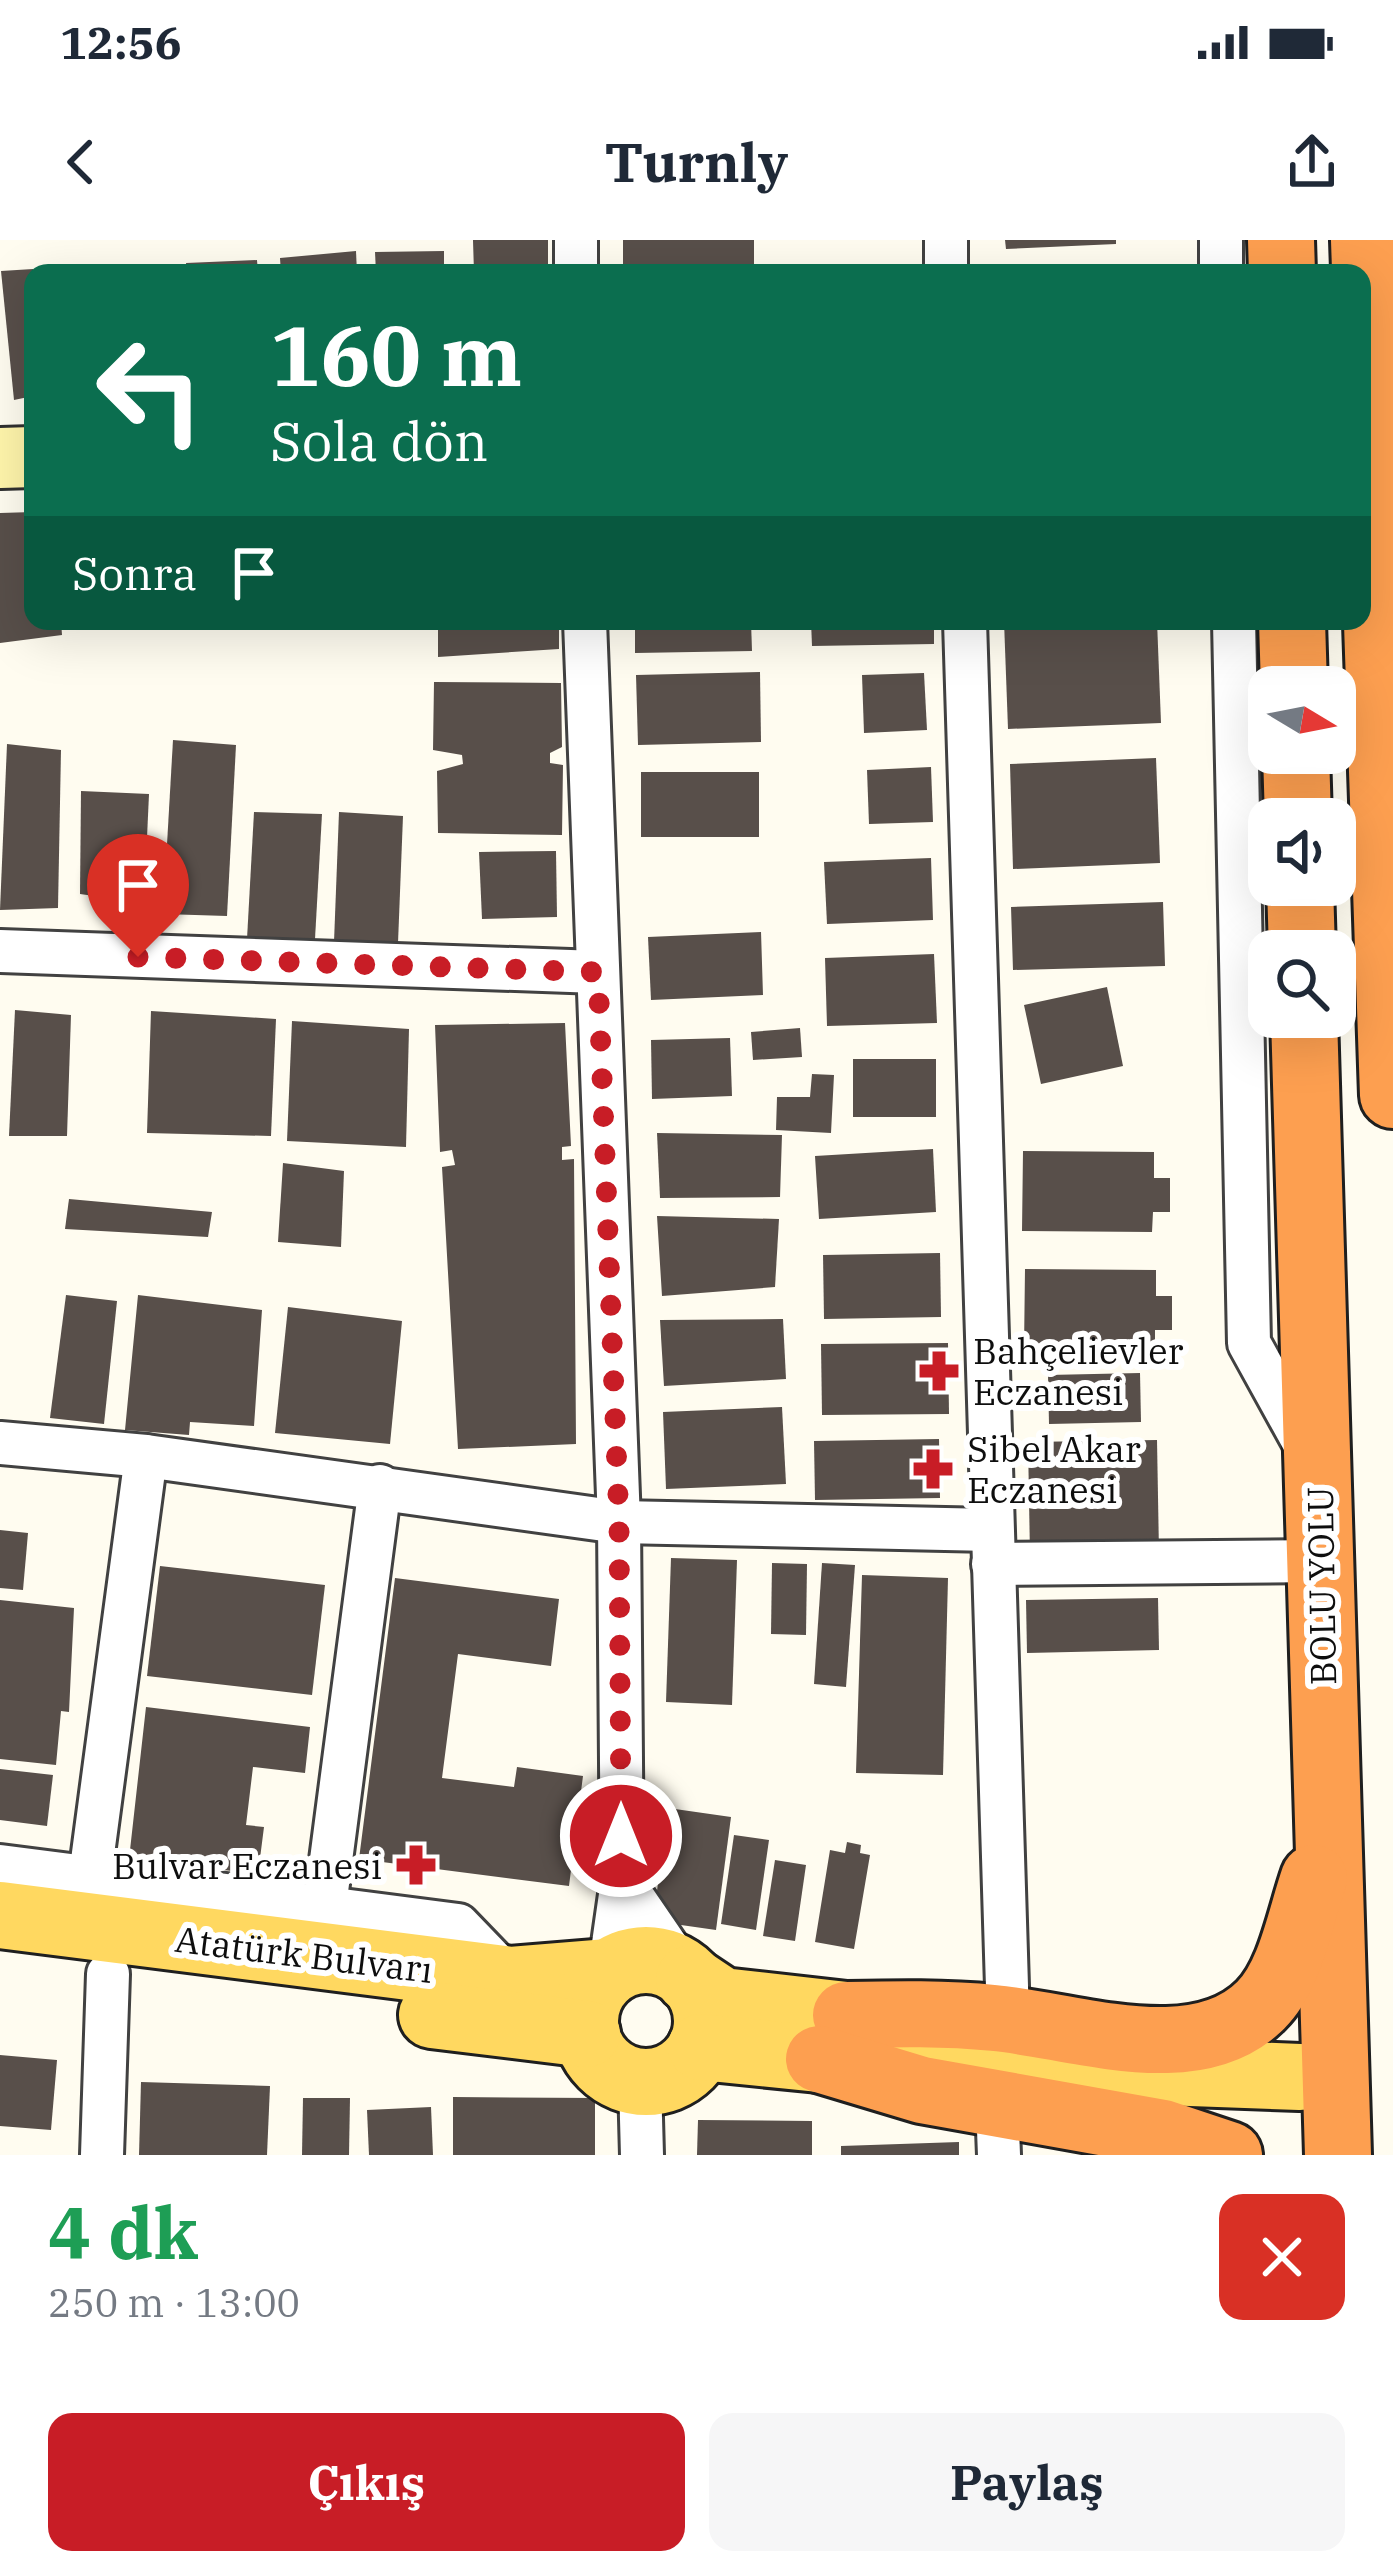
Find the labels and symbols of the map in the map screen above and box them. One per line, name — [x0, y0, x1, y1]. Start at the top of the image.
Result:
north arrow — [1248, 666, 1356, 774]
pin — [87, 834, 189, 957]
place label: Bahçelievler Eczanesi — [973, 1327, 1184, 1415]
pharmacy icon: Bahçelievler Eczanesi — [916, 1348, 962, 1394]
place label: Sibel Akar Eczanesi — [967, 1425, 1141, 1513]
pharmacy icon: Sibel Akar Eczanesi — [910, 1446, 956, 1492]
street label: BOLU YOLU — [1296, 1486, 1346, 1686]
position arrow — [558, 1773, 684, 1899]
place label: Bulvar Eczanesi — [112, 1842, 382, 1889]
pharmacy icon: Bulvar Eczanesi — [393, 1842, 439, 1888]
street label: Atatürk Bulvarı — [173, 1915, 435, 1993]

